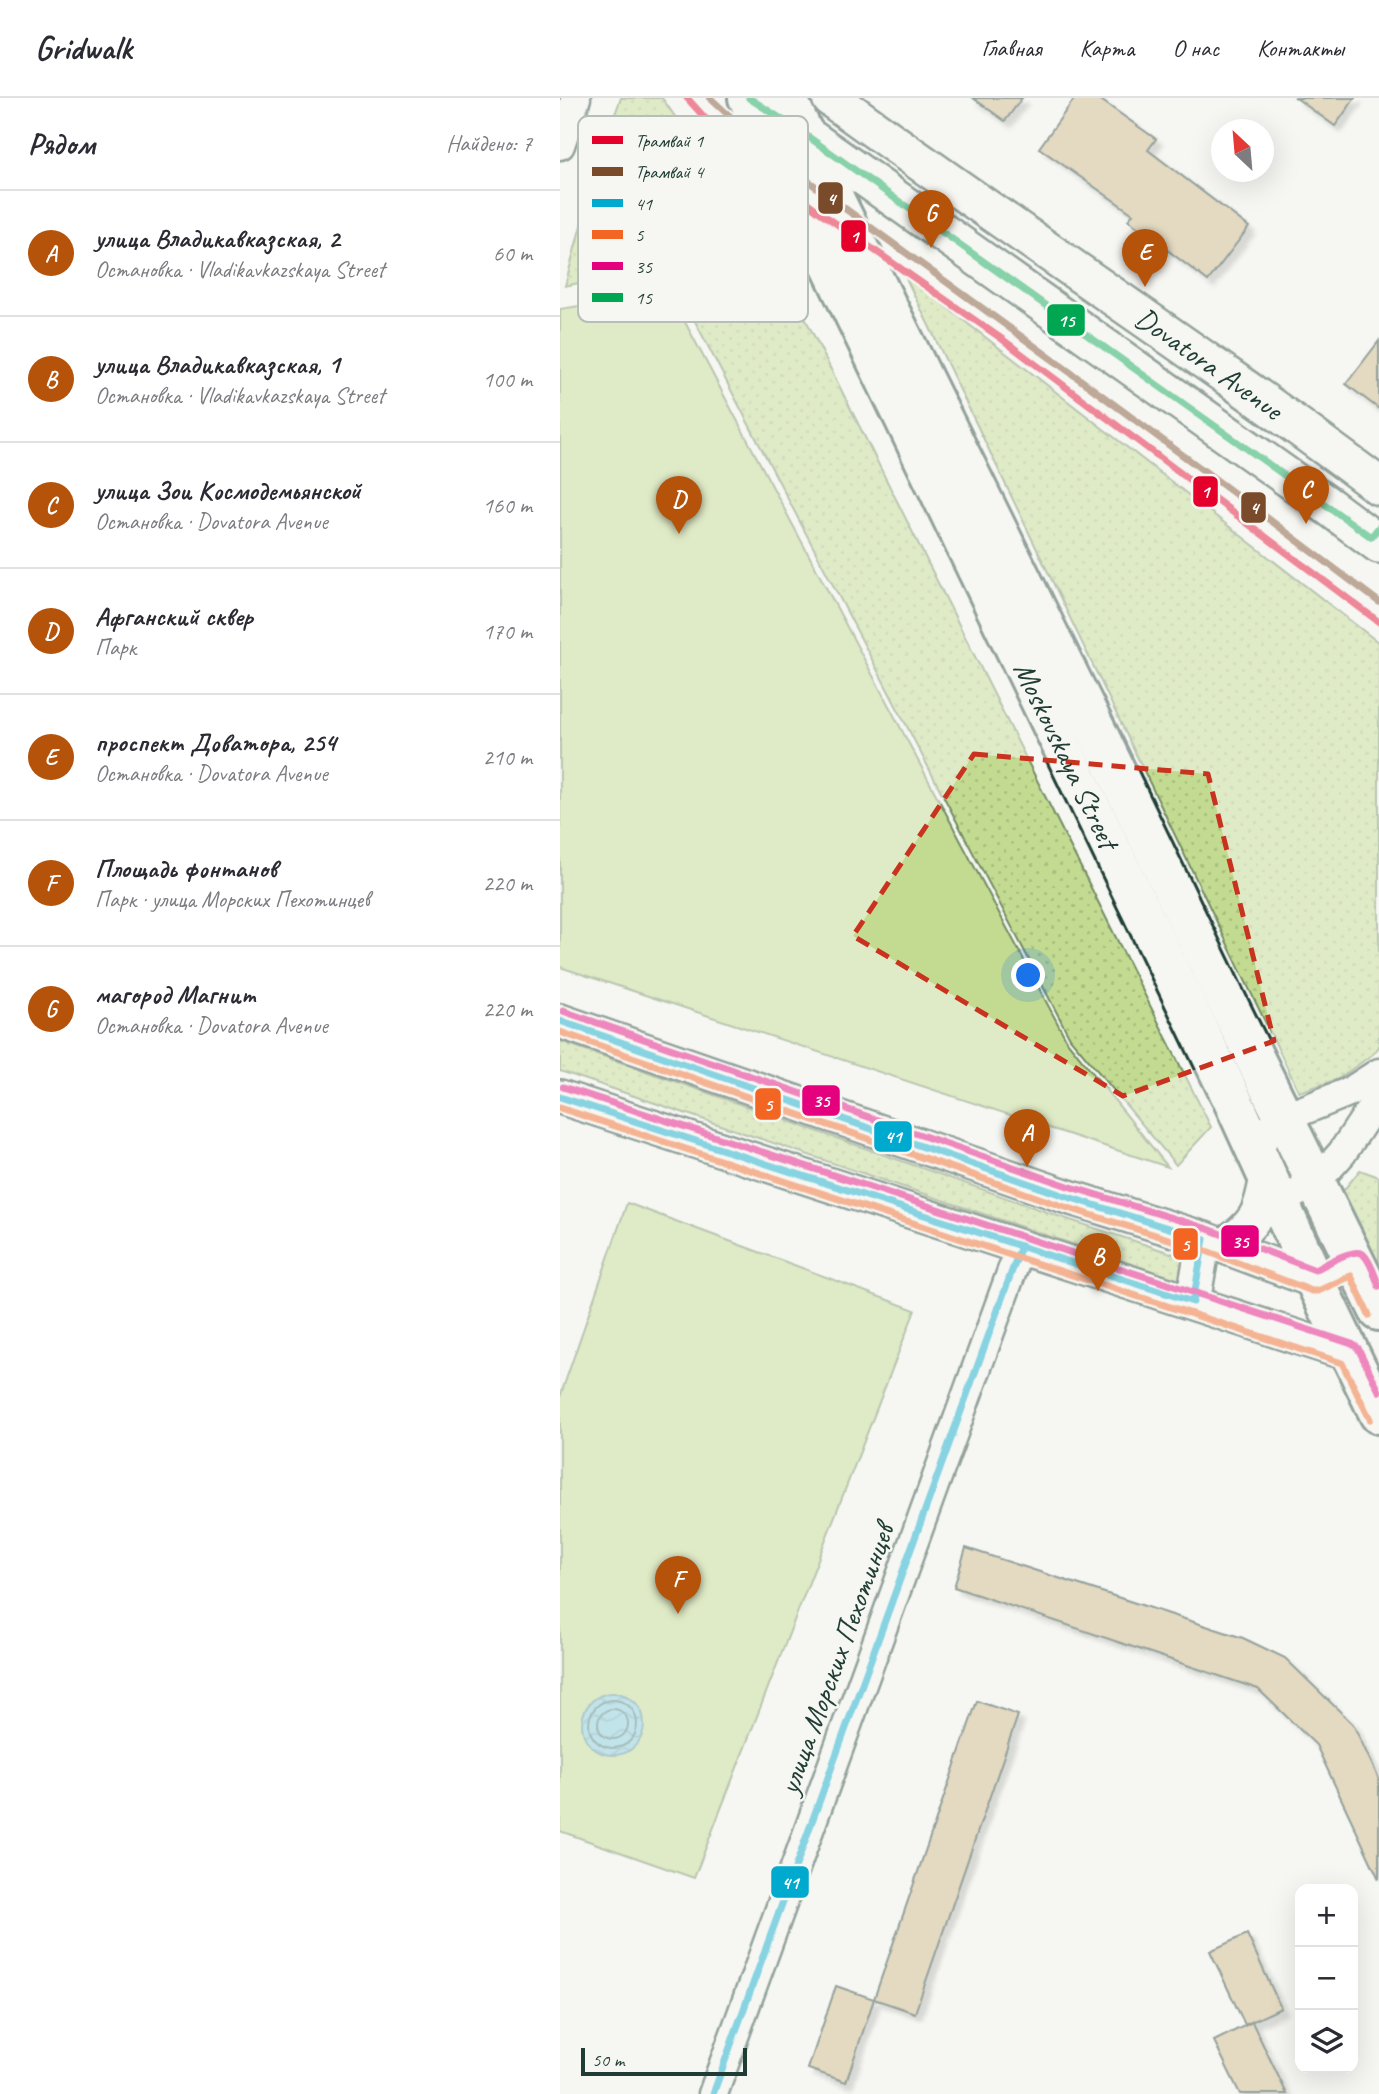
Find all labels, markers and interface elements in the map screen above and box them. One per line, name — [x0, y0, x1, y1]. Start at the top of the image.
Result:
text: Gridwalk — [35, 27, 132, 69]
text: Главная — [981, 33, 1042, 63]
text: Карта — [1080, 33, 1134, 63]
text: О нас — [1172, 33, 1219, 63]
text: Контакты — [1257, 33, 1344, 63]
legend — [578, 116, 808, 322]
north arrow — [1211, 119, 1274, 182]
text: Рядом — [28, 125, 95, 163]
text: Найдено: 7 — [446, 129, 532, 158]
text: Трамвай 1 — [635, 129, 705, 153]
text: Трамвай 4 — [635, 160, 706, 184]
line badge: 4 — [817, 181, 844, 215]
text: 4 — [827, 187, 838, 211]
pin: G — [908, 190, 954, 248]
text: 41 — [635, 192, 654, 216]
line badge: 1 — [840, 219, 867, 253]
text: улица Владикавказская, 2 — [95, 222, 340, 255]
text: 5 — [635, 223, 645, 247]
text: 1 — [850, 225, 861, 249]
pin: E — [1122, 229, 1168, 287]
text: A — [45, 239, 57, 268]
text: 60 m — [493, 239, 532, 268]
text: Остановка · Vladikavkazskaya Street — [95, 255, 385, 284]
text: 35 — [635, 255, 654, 279]
text: 15 — [635, 286, 654, 310]
street label: Dovatora Avenue — [1128, 299, 1292, 430]
line badge: 15 — [1046, 303, 1086, 337]
text: 15 — [1058, 309, 1076, 333]
text: улица Владикавказская, 1 — [95, 348, 340, 381]
text: B — [45, 365, 57, 394]
text: 100 m — [483, 365, 532, 394]
text: Остановка · Vladikavkazskaya Street — [95, 381, 385, 410]
pin: C — [1283, 466, 1329, 524]
text: улица Зои Космодемьянской — [95, 474, 361, 507]
line badge: 1 — [1192, 475, 1219, 508]
pin: D — [656, 476, 702, 534]
text: 1 — [1201, 480, 1212, 504]
text: C — [46, 491, 56, 520]
text: 160 m — [483, 491, 532, 520]
line badge: 4 — [1240, 491, 1267, 524]
text: 4 — [1250, 496, 1261, 520]
text: Остановка · Dovatora Avenue — [95, 507, 328, 536]
text: Афганский сквер — [95, 600, 253, 633]
text: D — [44, 617, 58, 646]
text: 170 m — [483, 617, 532, 646]
text: Парк — [95, 633, 136, 662]
street label: Moskovskaya Street — [1005, 655, 1129, 858]
text: проспект Доватора, 254 — [95, 726, 336, 759]
text: E — [45, 743, 57, 772]
text: 210 m — [483, 743, 532, 772]
text: Остановка · Dovatora Avenue — [95, 759, 328, 788]
text: Площадь фонтанов — [95, 852, 277, 885]
text: F — [46, 869, 56, 898]
text: 220 m — [483, 869, 532, 898]
text: Парк · улица Морских Пехотинцев — [95, 885, 370, 914]
your location — [1011, 958, 1045, 992]
text: магород Магнит — [95, 978, 255, 1011]
text: G — [45, 995, 57, 1024]
text: 220 m — [483, 995, 532, 1024]
text: Остановка · Dovatora Avenue — [95, 1011, 328, 1040]
line badge: 35 — [801, 1084, 841, 1117]
line badge: 5 — [754, 1087, 782, 1121]
text: 35 — [813, 1089, 831, 1113]
text: 5 — [764, 1093, 774, 1117]
pin: A — [1004, 1109, 1050, 1167]
line badge: 41 — [873, 1120, 913, 1153]
text: 41 — [884, 1125, 904, 1149]
line badge: 35 — [1220, 1224, 1260, 1258]
line badge: 5 — [1172, 1227, 1199, 1261]
text: 35 — [1232, 1230, 1250, 1254]
pin: B — [1075, 1233, 1121, 1291]
text: 5 — [1181, 1233, 1191, 1257]
street label: улица Морских Пехотинцев — [769, 1514, 904, 1801]
pin: F — [655, 1556, 701, 1614]
line badge: 41 — [770, 1865, 810, 1899]
text: 41 — [781, 1871, 801, 1895]
map controls — [1295, 1884, 1358, 2073]
button: + — [1295, 1884, 1358, 1947]
button: − — [1295, 1947, 1358, 2010]
button: layers — [1295, 2010, 1358, 2073]
scale bar — [581, 2045, 747, 2077]
text: 50 m — [592, 2048, 624, 2072]

